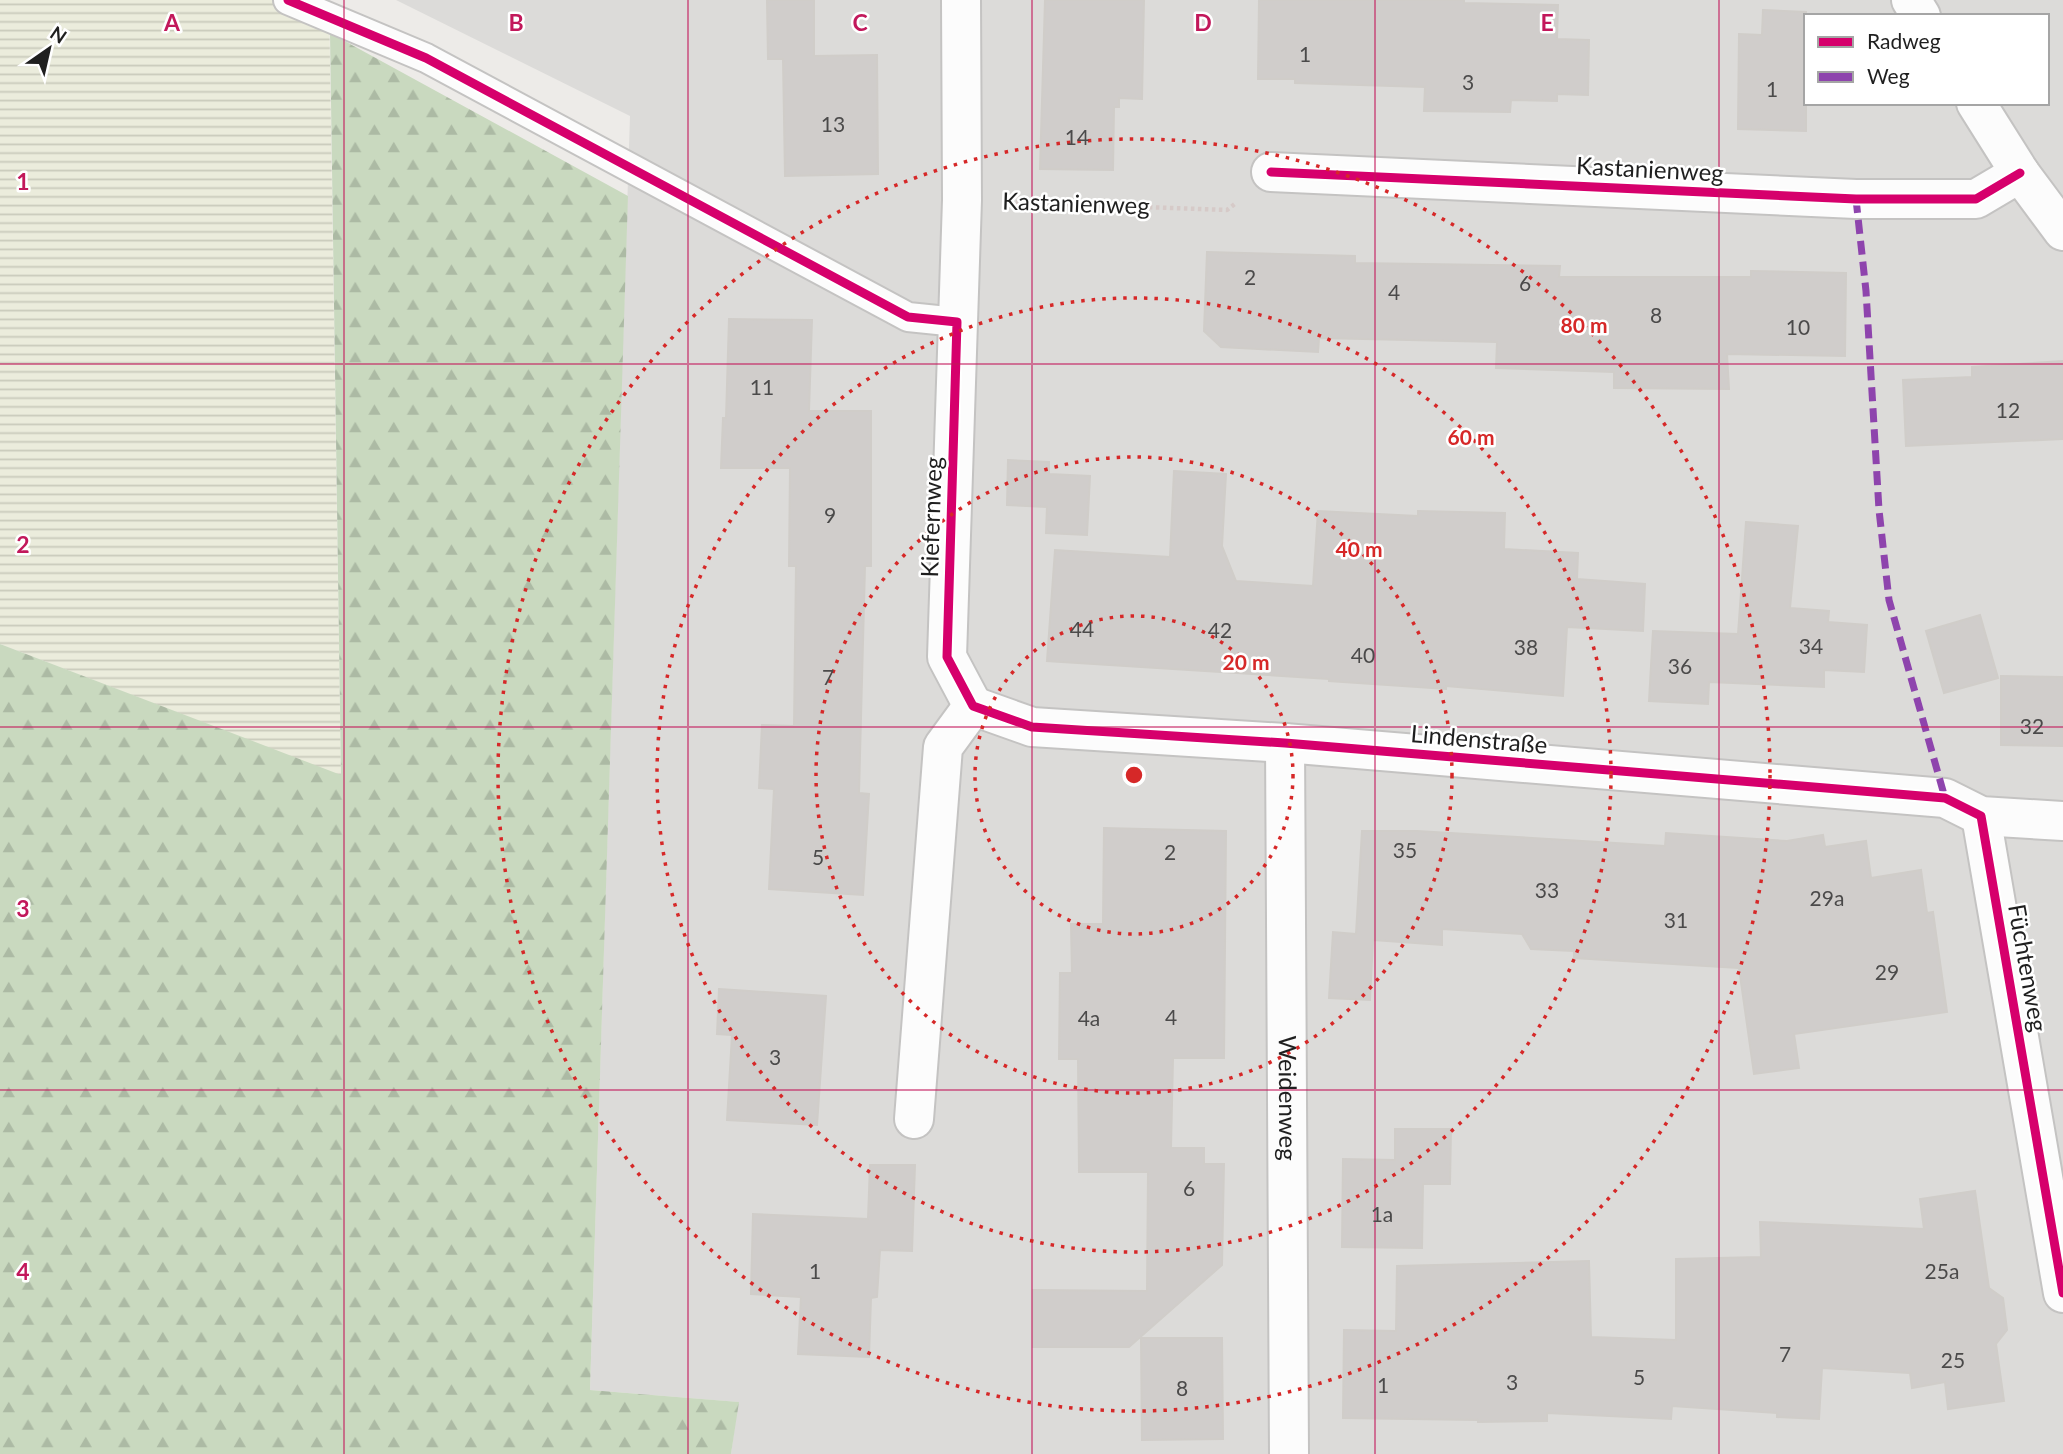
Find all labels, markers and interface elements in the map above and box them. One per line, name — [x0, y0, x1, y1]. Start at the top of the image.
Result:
text: A — [163, 8, 181, 36]
text: B — [508, 8, 524, 36]
text: C — [852, 8, 868, 36]
text: D — [1194, 8, 1212, 36]
text: E — [1540, 8, 1554, 36]
north arrow — [14, 14, 84, 84]
legend — [1804, 14, 2049, 105]
text: N — [46, 21, 71, 48]
text: Radweg — [1867, 28, 1941, 53]
house number: 1 — [1299, 41, 1311, 66]
text: Weg — [1867, 63, 1910, 88]
house number: 3 — [1462, 69, 1474, 94]
house number: 1 — [1766, 76, 1778, 101]
house number: 13 — [821, 111, 845, 136]
house number: 14 — [1065, 124, 1089, 149]
street label: Kastanienweg — [1576, 150, 1725, 187]
text: 1 — [16, 167, 30, 195]
street label: Kastanienweg — [1002, 185, 1150, 220]
house number: 2 — [1244, 264, 1256, 289]
house number: 6 — [1519, 270, 1531, 295]
house number: 4 — [1388, 279, 1400, 304]
house number: 8 — [1650, 302, 1662, 327]
text: 80 m — [1560, 312, 1608, 337]
house number: 10 — [1786, 314, 1810, 339]
house number: 11 — [750, 374, 774, 399]
house number: 12 — [1996, 397, 2020, 422]
text: 60 m — [1447, 424, 1495, 449]
street label: Kiefernweg — [914, 456, 947, 578]
house number: 9 — [824, 502, 836, 527]
text: 2 — [16, 530, 30, 558]
text: 40 m — [1335, 536, 1383, 561]
house number: 44 — [1070, 616, 1094, 641]
house number: 42 — [1208, 617, 1232, 642]
house number: 34 — [1799, 633, 1823, 658]
house number: 38 — [1514, 634, 1538, 659]
house number: 40 — [1351, 642, 1375, 667]
text: 20 m — [1222, 649, 1270, 674]
house number: 36 — [1668, 653, 1692, 678]
house number: 7 — [822, 664, 834, 689]
house number: 32 — [2020, 713, 2044, 738]
street label: Lindenstraße — [1410, 718, 1549, 759]
centre of rings — [1122, 763, 1146, 787]
house number: 35 — [1393, 837, 1417, 862]
house number: 2 — [1164, 839, 1176, 864]
house number: 5 — [812, 844, 824, 869]
house number: 33 — [1535, 877, 1559, 902]
house number: 29a — [1810, 885, 1844, 910]
text: 3 — [16, 894, 30, 922]
street label: Füchtenweg — [2003, 902, 2054, 1034]
house number: 31 — [1664, 907, 1688, 932]
house number: 29 — [1875, 959, 1899, 984]
house number: 4 — [1165, 1004, 1177, 1029]
house number: 4a — [1078, 1005, 1100, 1030]
street label: Weidenweg — [1274, 1035, 1303, 1161]
house number: 3 — [769, 1044, 781, 1069]
house number: 6 — [1183, 1175, 1195, 1200]
house number: 1a — [1371, 1201, 1393, 1226]
text: 4 — [16, 1257, 30, 1285]
house number: 1 — [809, 1258, 821, 1283]
house number: 25a — [1925, 1258, 1959, 1283]
house number: 7 — [1779, 1341, 1791, 1366]
house number: 25 — [1941, 1347, 1965, 1372]
house number: 5 — [1633, 1364, 1645, 1389]
house number: 3 — [1506, 1369, 1518, 1394]
house number: 1 — [1377, 1372, 1389, 1397]
house number: 8 — [1176, 1375, 1188, 1400]

